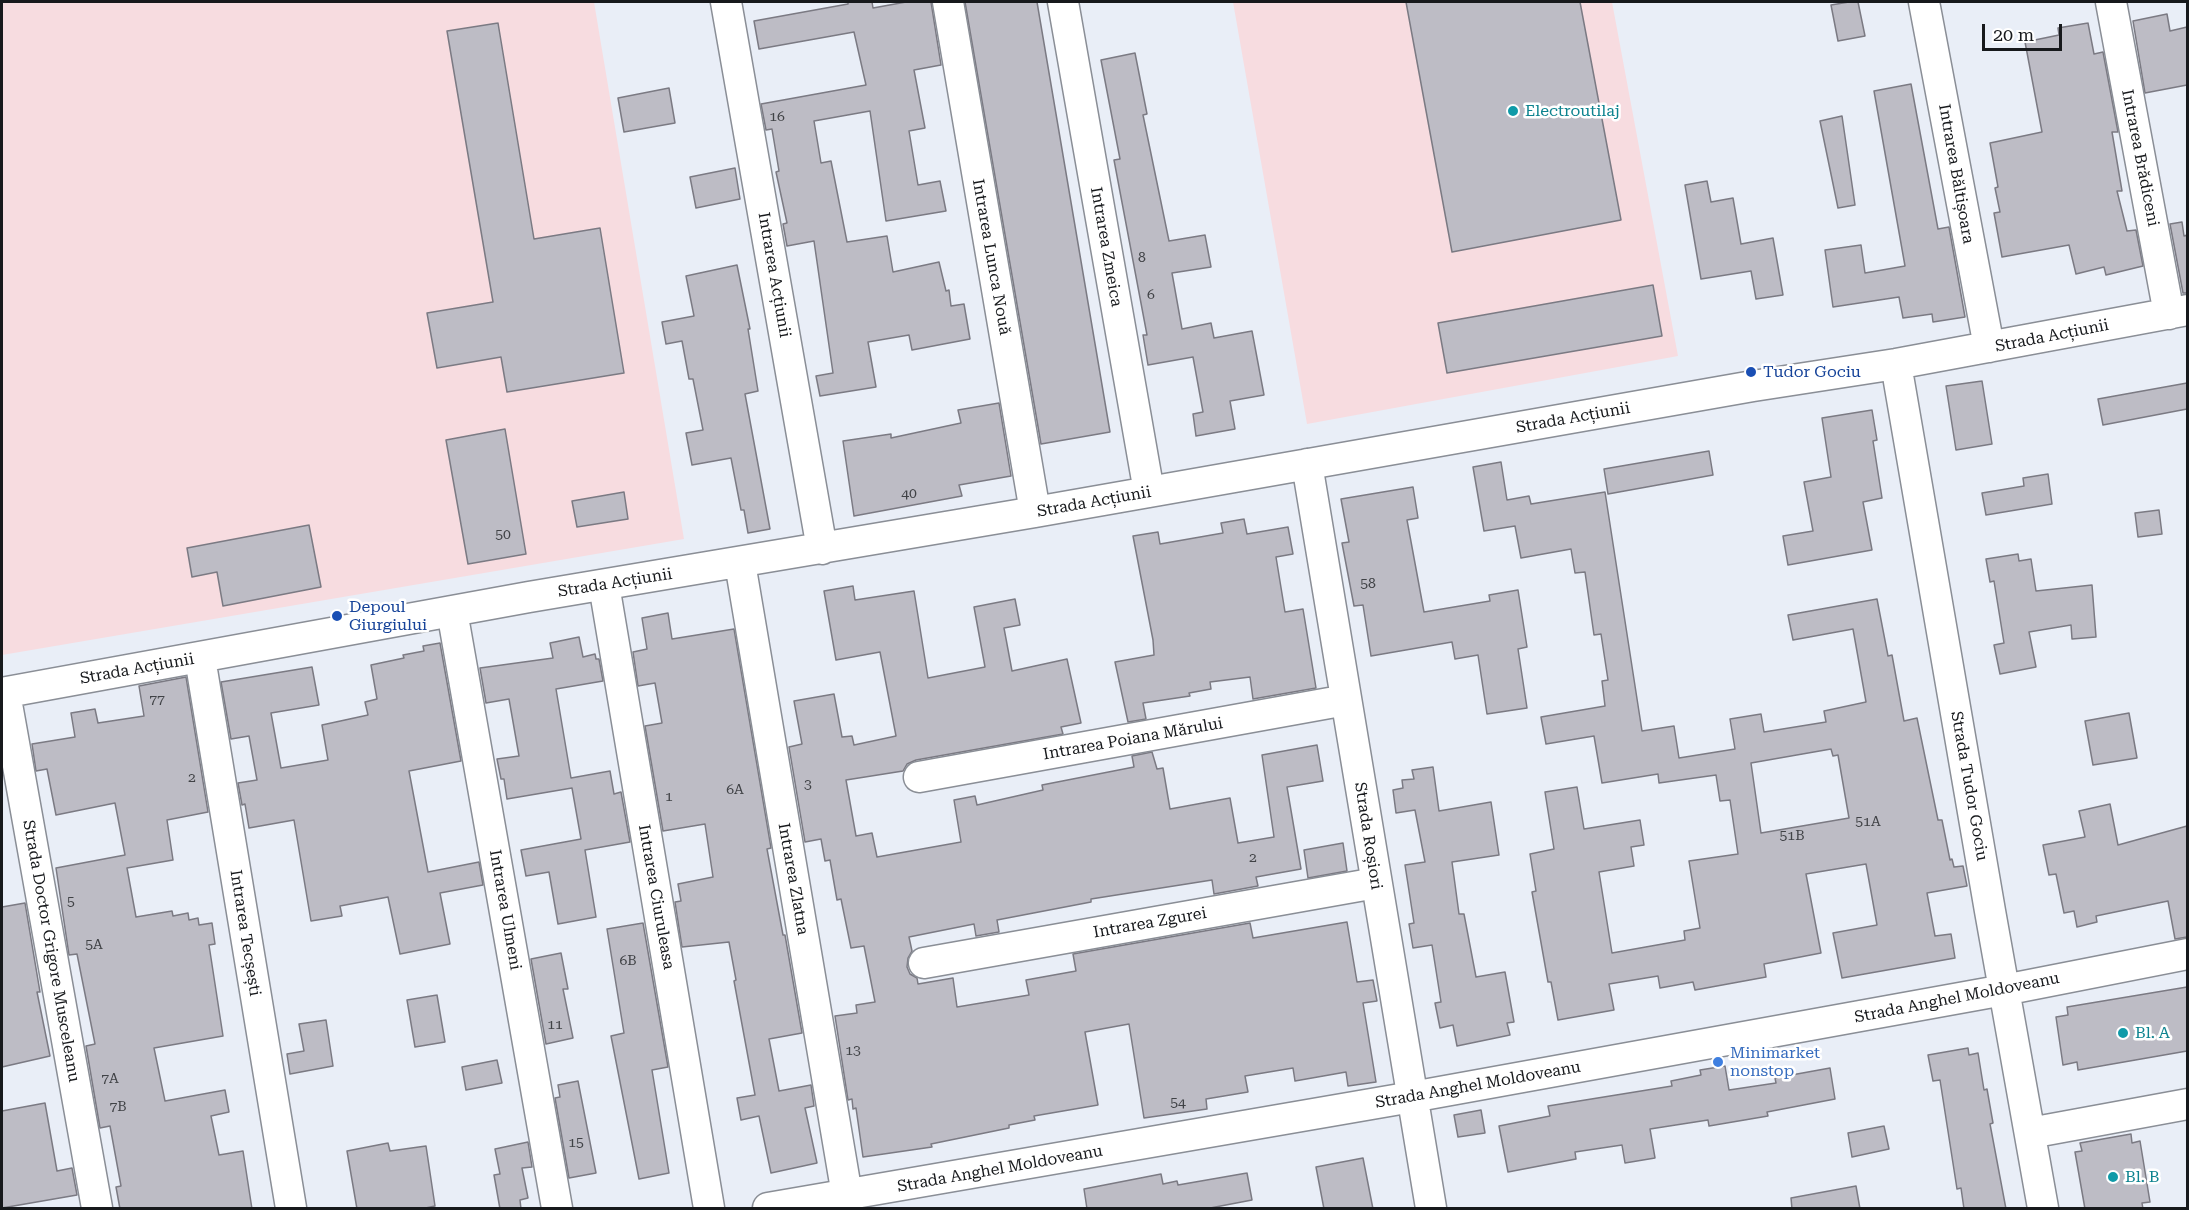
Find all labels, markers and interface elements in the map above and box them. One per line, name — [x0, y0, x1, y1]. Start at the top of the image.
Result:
scale bar — [1985, 12, 2064, 50]
text: 20 m — [1993, 24, 2034, 45]
street label: Intrarea Brădiceni — [2117, 88, 2163, 228]
place label: Electroutilaj — [1525, 101, 1620, 121]
street label: Intrarea Băltișoara — [1934, 103, 1978, 245]
marker: Electroutilaj — [1506, 104, 1520, 118]
house number: 16 — [769, 109, 785, 125]
street label: Intrarea Lunca Nouă — [968, 177, 1014, 337]
street label: Intrarea Zmeica — [1086, 186, 1126, 308]
street label: Intrarea Acțiunii — [754, 211, 794, 339]
house number: 8 — [1138, 250, 1146, 266]
house number: 6 — [1147, 287, 1155, 303]
street label: Strada Acțiunii — [1993, 316, 2111, 356]
place label: Tudor Gociu — [1763, 362, 1861, 382]
marker: Tudor Gociu — [1744, 365, 1758, 379]
street label: Strada Acțiunii — [1514, 399, 1632, 437]
street label: Strada Acțiunii — [1035, 483, 1153, 521]
house number: 40 — [901, 486, 917, 502]
house number: 50 — [495, 527, 511, 543]
street label: Strada Acțiunii — [556, 564, 674, 602]
house number: 58 — [1360, 576, 1376, 592]
place label: Depoul Giurgiului — [349, 597, 427, 635]
marker: Depoul Giurgiului — [330, 609, 344, 623]
street label: Strada Acțiunii — [78, 650, 196, 688]
house number: 77 — [149, 692, 165, 708]
street label: Strada Tudor Gociu — [1946, 710, 1992, 862]
street label: Intrarea Poiana Mărului — [1042, 714, 1224, 764]
house number: 2 — [188, 770, 196, 786]
house number: 3 — [804, 777, 812, 793]
street label: Strada Roșiori — [1350, 781, 1386, 891]
house number: 6A — [726, 782, 744, 798]
house number: 1 — [665, 789, 673, 805]
house number: 51A — [1855, 814, 1881, 830]
street label: Strada Doctor Grigore Musceleanu — [18, 818, 84, 1084]
street label: Intrarea Zlatna — [774, 821, 812, 937]
street label: Intrarea Ciuruleasa — [634, 823, 678, 971]
house number: 51B — [1779, 828, 1805, 844]
street label: Intrarea Ulmeni — [485, 848, 525, 972]
house number: 2 — [1249, 850, 1257, 866]
street label: Intrarea Tecșești — [226, 868, 264, 998]
house number: 5 — [67, 894, 75, 910]
street label: Intrarea Zgurei — [1092, 904, 1208, 942]
house number: 5A — [85, 937, 103, 953]
house number: 6B — [619, 953, 637, 969]
street label: Strada Anghel Moldoveanu — [1853, 969, 2061, 1027]
house number: 11 — [547, 1017, 563, 1033]
place label: Bl. A — [2135, 1023, 2170, 1043]
marker: Bl. A — [2116, 1026, 2130, 1040]
house number: 13 — [845, 1043, 861, 1059]
place label: Minimarket nonstop — [1730, 1043, 1820, 1081]
marker: Minimarket nonstop — [1711, 1055, 1725, 1069]
street label: Strada Anghel Moldoveanu — [1374, 1057, 1582, 1113]
house number: 7A — [101, 1071, 119, 1087]
house number: 54 — [1170, 1095, 1186, 1111]
house number: 7B — [109, 1099, 127, 1115]
house number: 15 — [568, 1135, 584, 1151]
street label: Strada Anghel Moldoveanu — [896, 1141, 1104, 1197]
place label: Bl. B — [2125, 1167, 2160, 1187]
marker: Bl. B — [2106, 1170, 2120, 1184]

